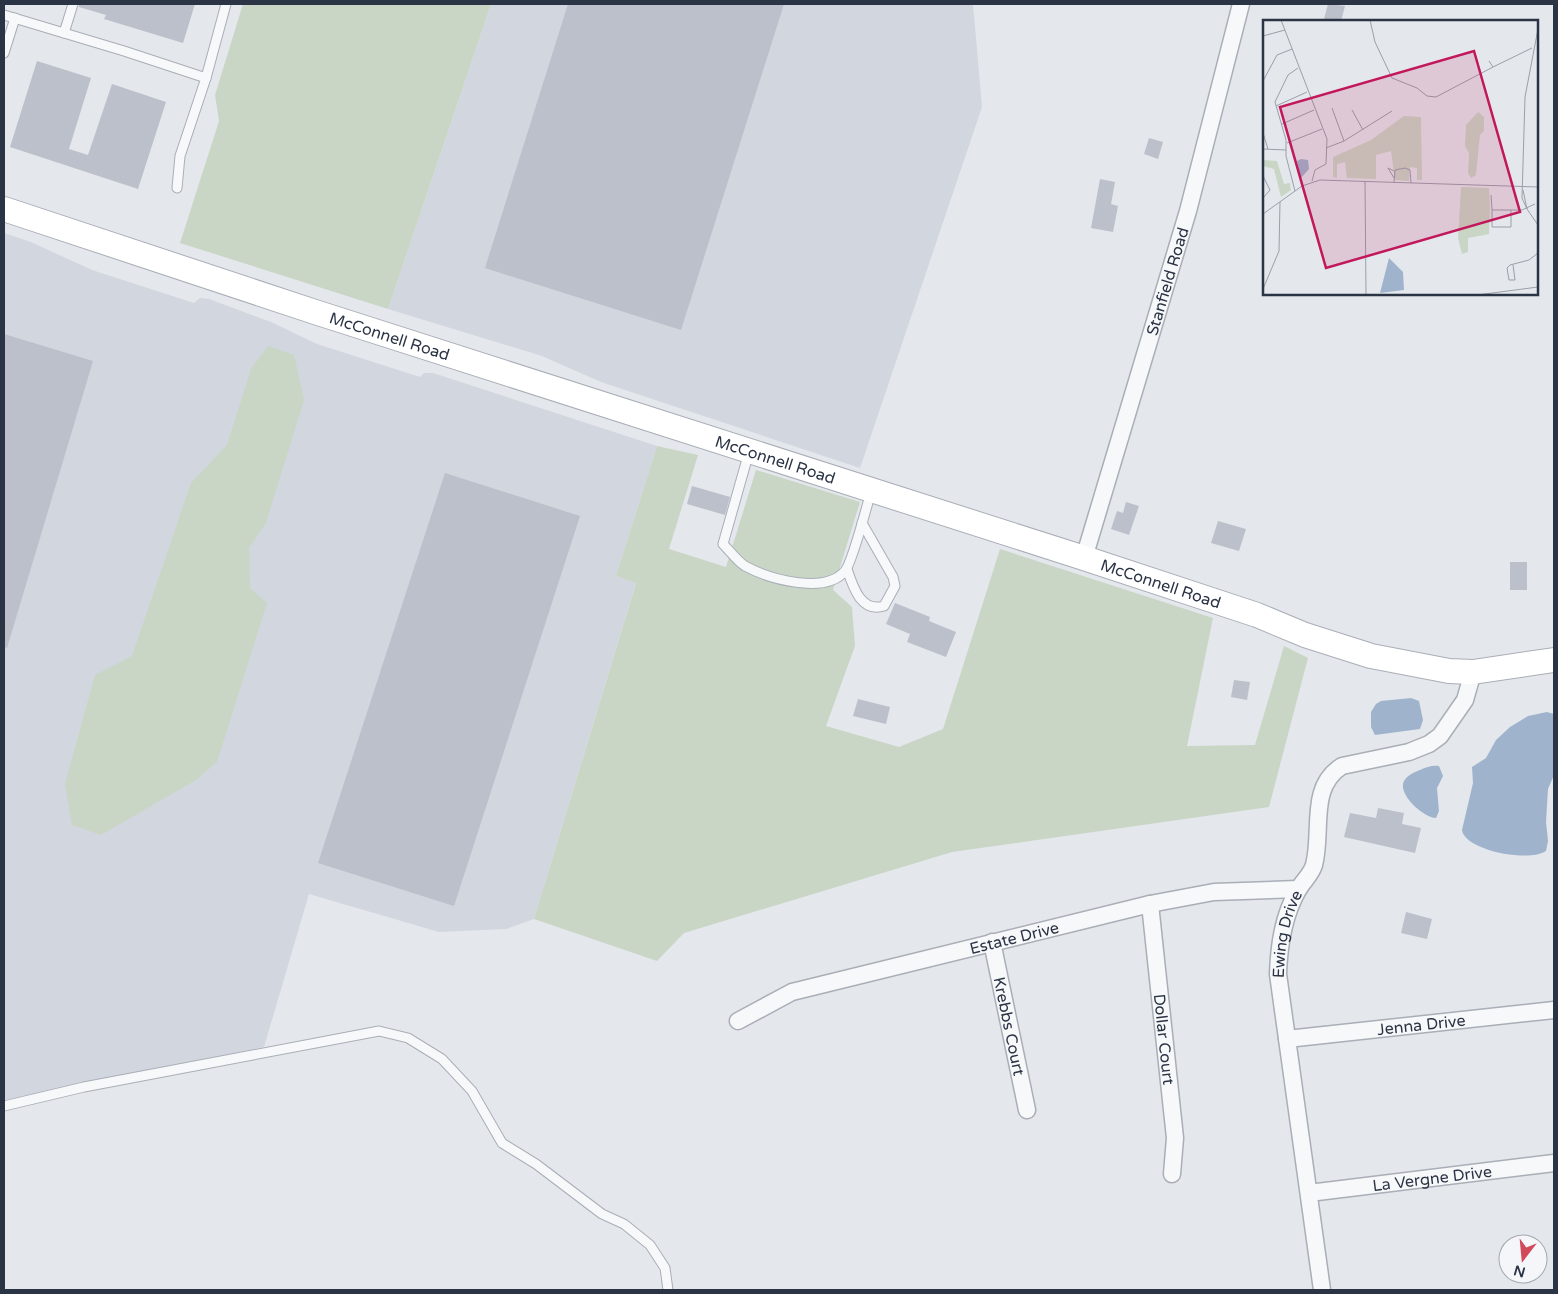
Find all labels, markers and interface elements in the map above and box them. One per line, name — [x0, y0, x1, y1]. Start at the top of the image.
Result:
inset map — [1263, 20, 1538, 295]
street label: Stanfield Road — [1142, 225, 1194, 338]
street label: McConnell Road — [327, 308, 452, 365]
street label: McConnell Road — [712, 432, 838, 489]
street label: McConnell Road — [1098, 555, 1223, 613]
street label: Ewing Drive — [1269, 887, 1307, 978]
street label: Estate Drive — [968, 918, 1061, 959]
street label: Krebbs Court — [989, 975, 1029, 1078]
street label: Dollar Court — [1149, 993, 1178, 1086]
street label: Jenna Drive — [1376, 1011, 1466, 1040]
street label: La Vergne Drive — [1371, 1162, 1493, 1196]
north arrow — [1498, 1234, 1548, 1284]
text: N — [1512, 1261, 1527, 1281]

